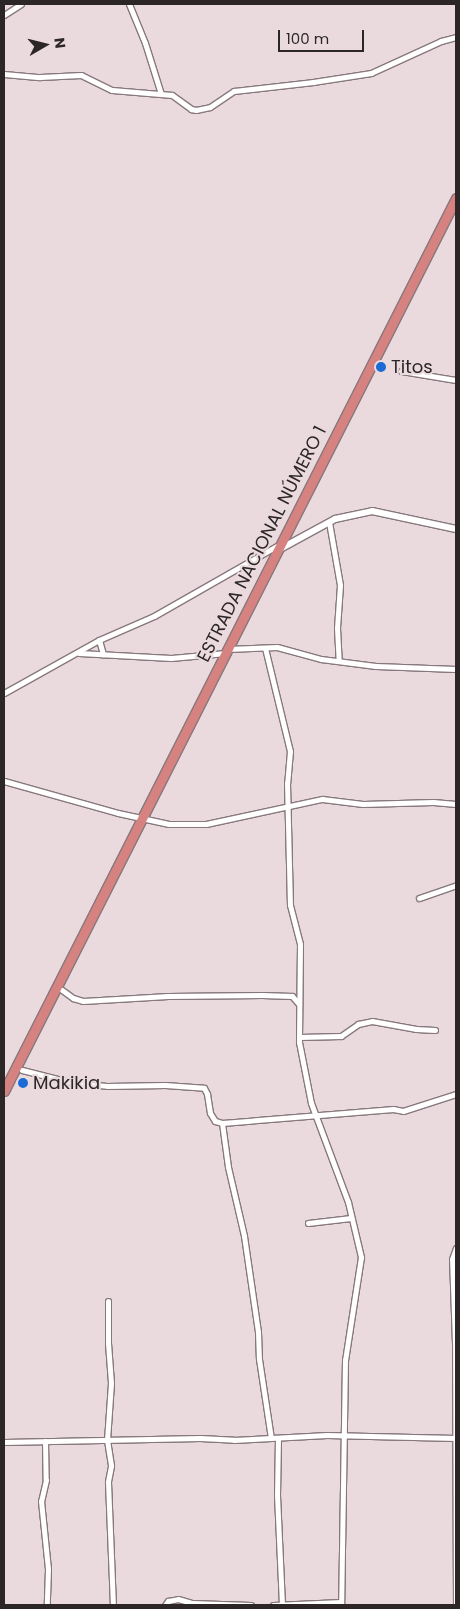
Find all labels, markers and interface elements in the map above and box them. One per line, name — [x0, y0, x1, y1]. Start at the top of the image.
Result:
north arrow — [20, 20, 70, 70]
scale bar — [280, 20, 366, 52]
text: 100 m — [286, 28, 329, 49]
text: N — [49, 36, 70, 50]
place label: Titos — [391, 356, 433, 378]
marker: Titos — [375, 361, 387, 373]
street label: ESTRADA NACIONAL NÚMERO 1 — [193, 422, 331, 666]
place label: Makikia — [33, 1072, 100, 1094]
marker: Makikia — [17, 1077, 29, 1089]

